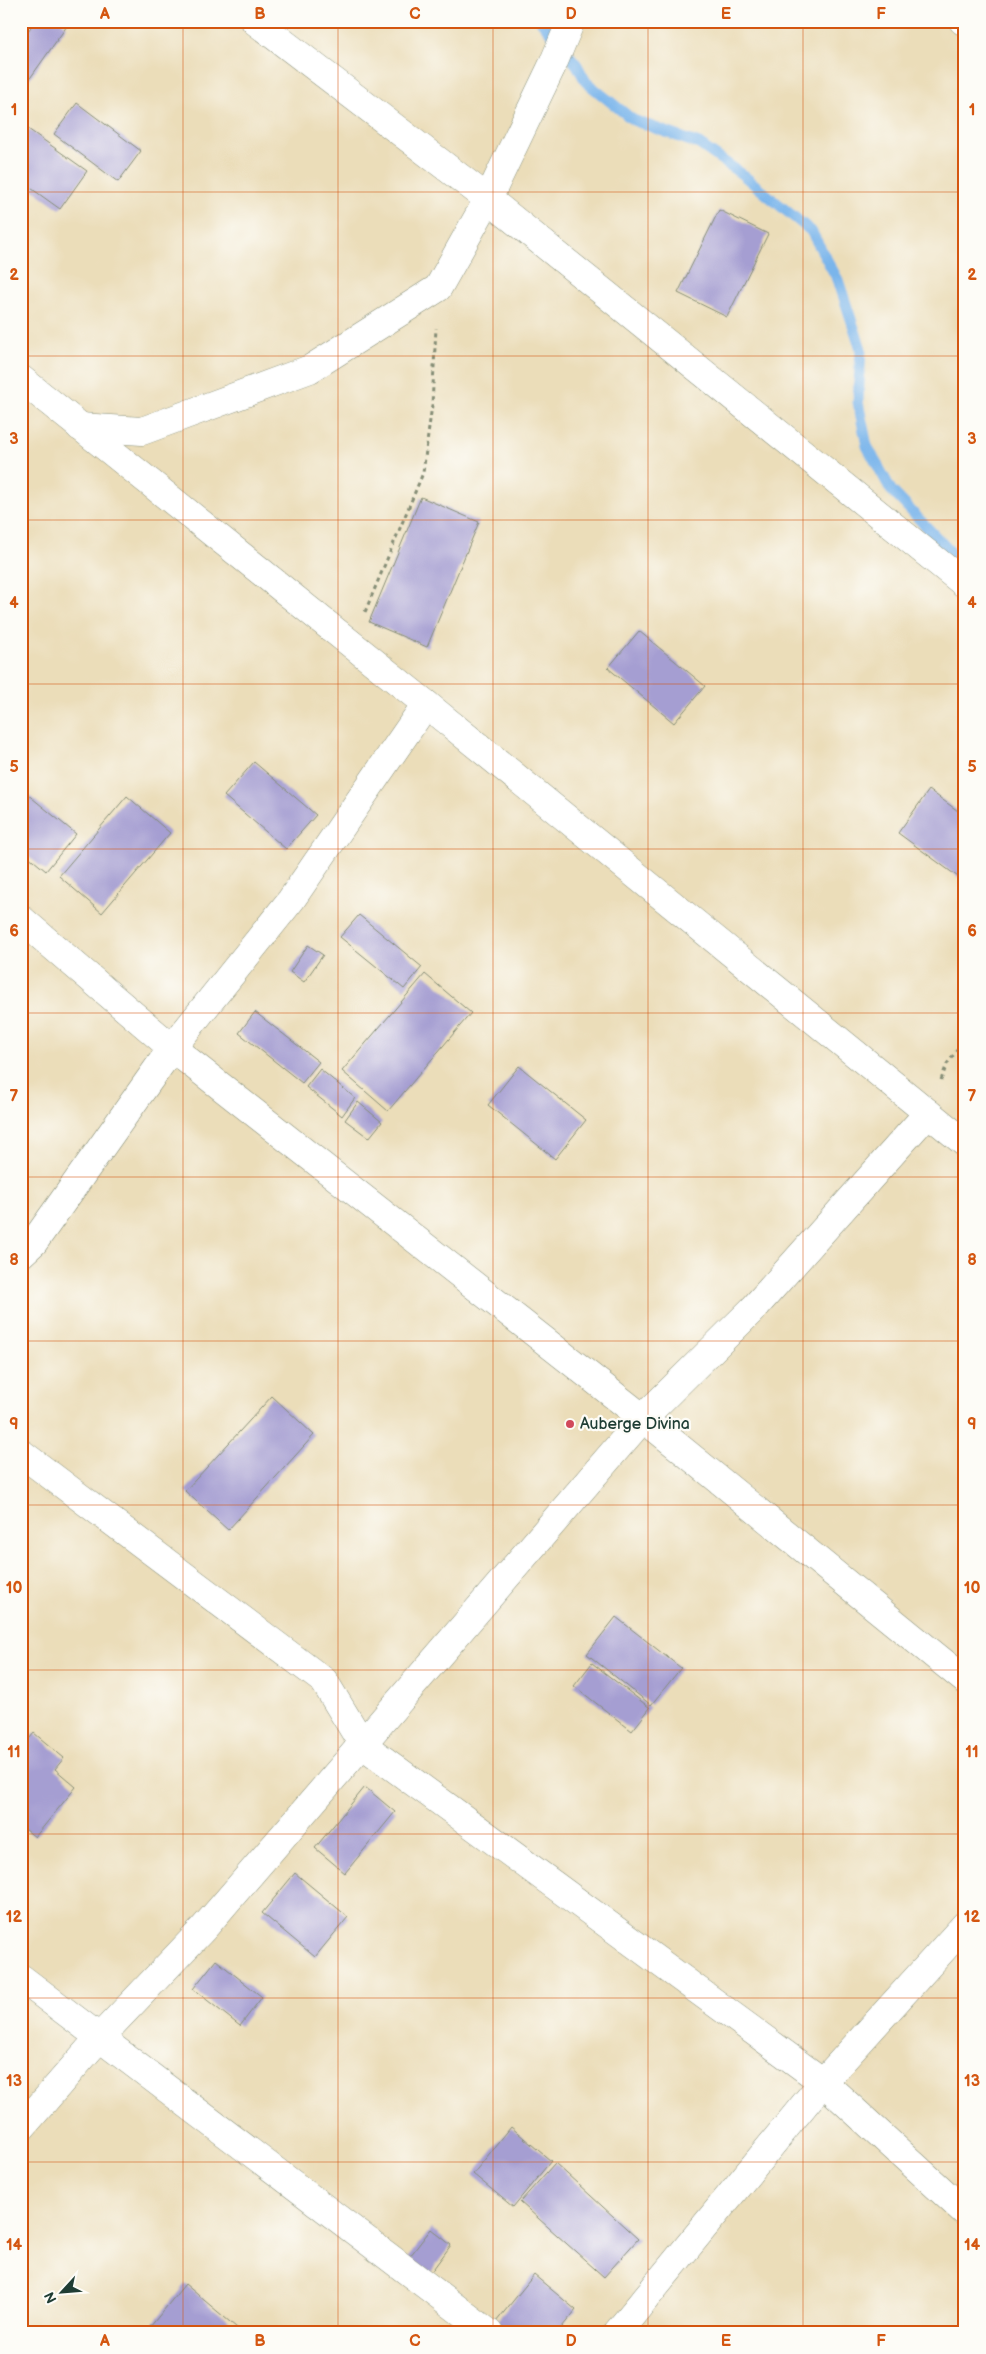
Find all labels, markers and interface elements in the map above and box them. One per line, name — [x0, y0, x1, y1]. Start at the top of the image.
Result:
text: A — [99, 5, 110, 24]
text: B — [254, 5, 266, 24]
text: C — [409, 5, 421, 24]
text: D — [565, 5, 577, 24]
text: E — [721, 5, 731, 24]
text: F — [876, 5, 886, 24]
text: 1 — [11, 101, 17, 120]
text: 1 — [969, 101, 975, 120]
text: 2 — [9, 266, 19, 285]
text: 2 — [967, 266, 977, 285]
text: 3 — [9, 430, 19, 449]
text: 3 — [967, 430, 977, 449]
text: 4 — [9, 594, 19, 613]
text: 4 — [967, 594, 977, 613]
text: 5 — [9, 758, 19, 777]
text: 5 — [967, 758, 977, 777]
text: 6 — [9, 922, 19, 941]
text: 6 — [967, 922, 977, 941]
text: 7 — [10, 1087, 19, 1106]
text: 7 — [968, 1087, 977, 1106]
text: 8 — [9, 1251, 19, 1270]
text: 8 — [967, 1251, 977, 1270]
text: 9 — [9, 1415, 19, 1434]
place label: Auberge Divina — [580, 1415, 690, 1434]
text: 9 — [967, 1415, 977, 1434]
marker: Auberge Divina — [564, 1418, 576, 1430]
text: 10 — [6, 1579, 22, 1598]
text: 10 — [964, 1579, 980, 1598]
text: 11 — [7, 1743, 21, 1762]
text: 11 — [965, 1743, 979, 1762]
text: 12 — [6, 1908, 23, 1927]
text: 12 — [964, 1908, 981, 1927]
text: 13 — [6, 2072, 22, 2091]
text: 13 — [964, 2072, 980, 2091]
text: 14 — [6, 2236, 23, 2255]
text: 14 — [964, 2236, 981, 2255]
north arrow — [38, 2266, 88, 2316]
text: N — [41, 2289, 61, 2306]
text: A — [99, 2332, 110, 2351]
text: B — [254, 2332, 266, 2351]
text: C — [409, 2332, 421, 2351]
text: D — [565, 2332, 577, 2351]
text: E — [721, 2332, 731, 2351]
text: F — [876, 2332, 886, 2351]

